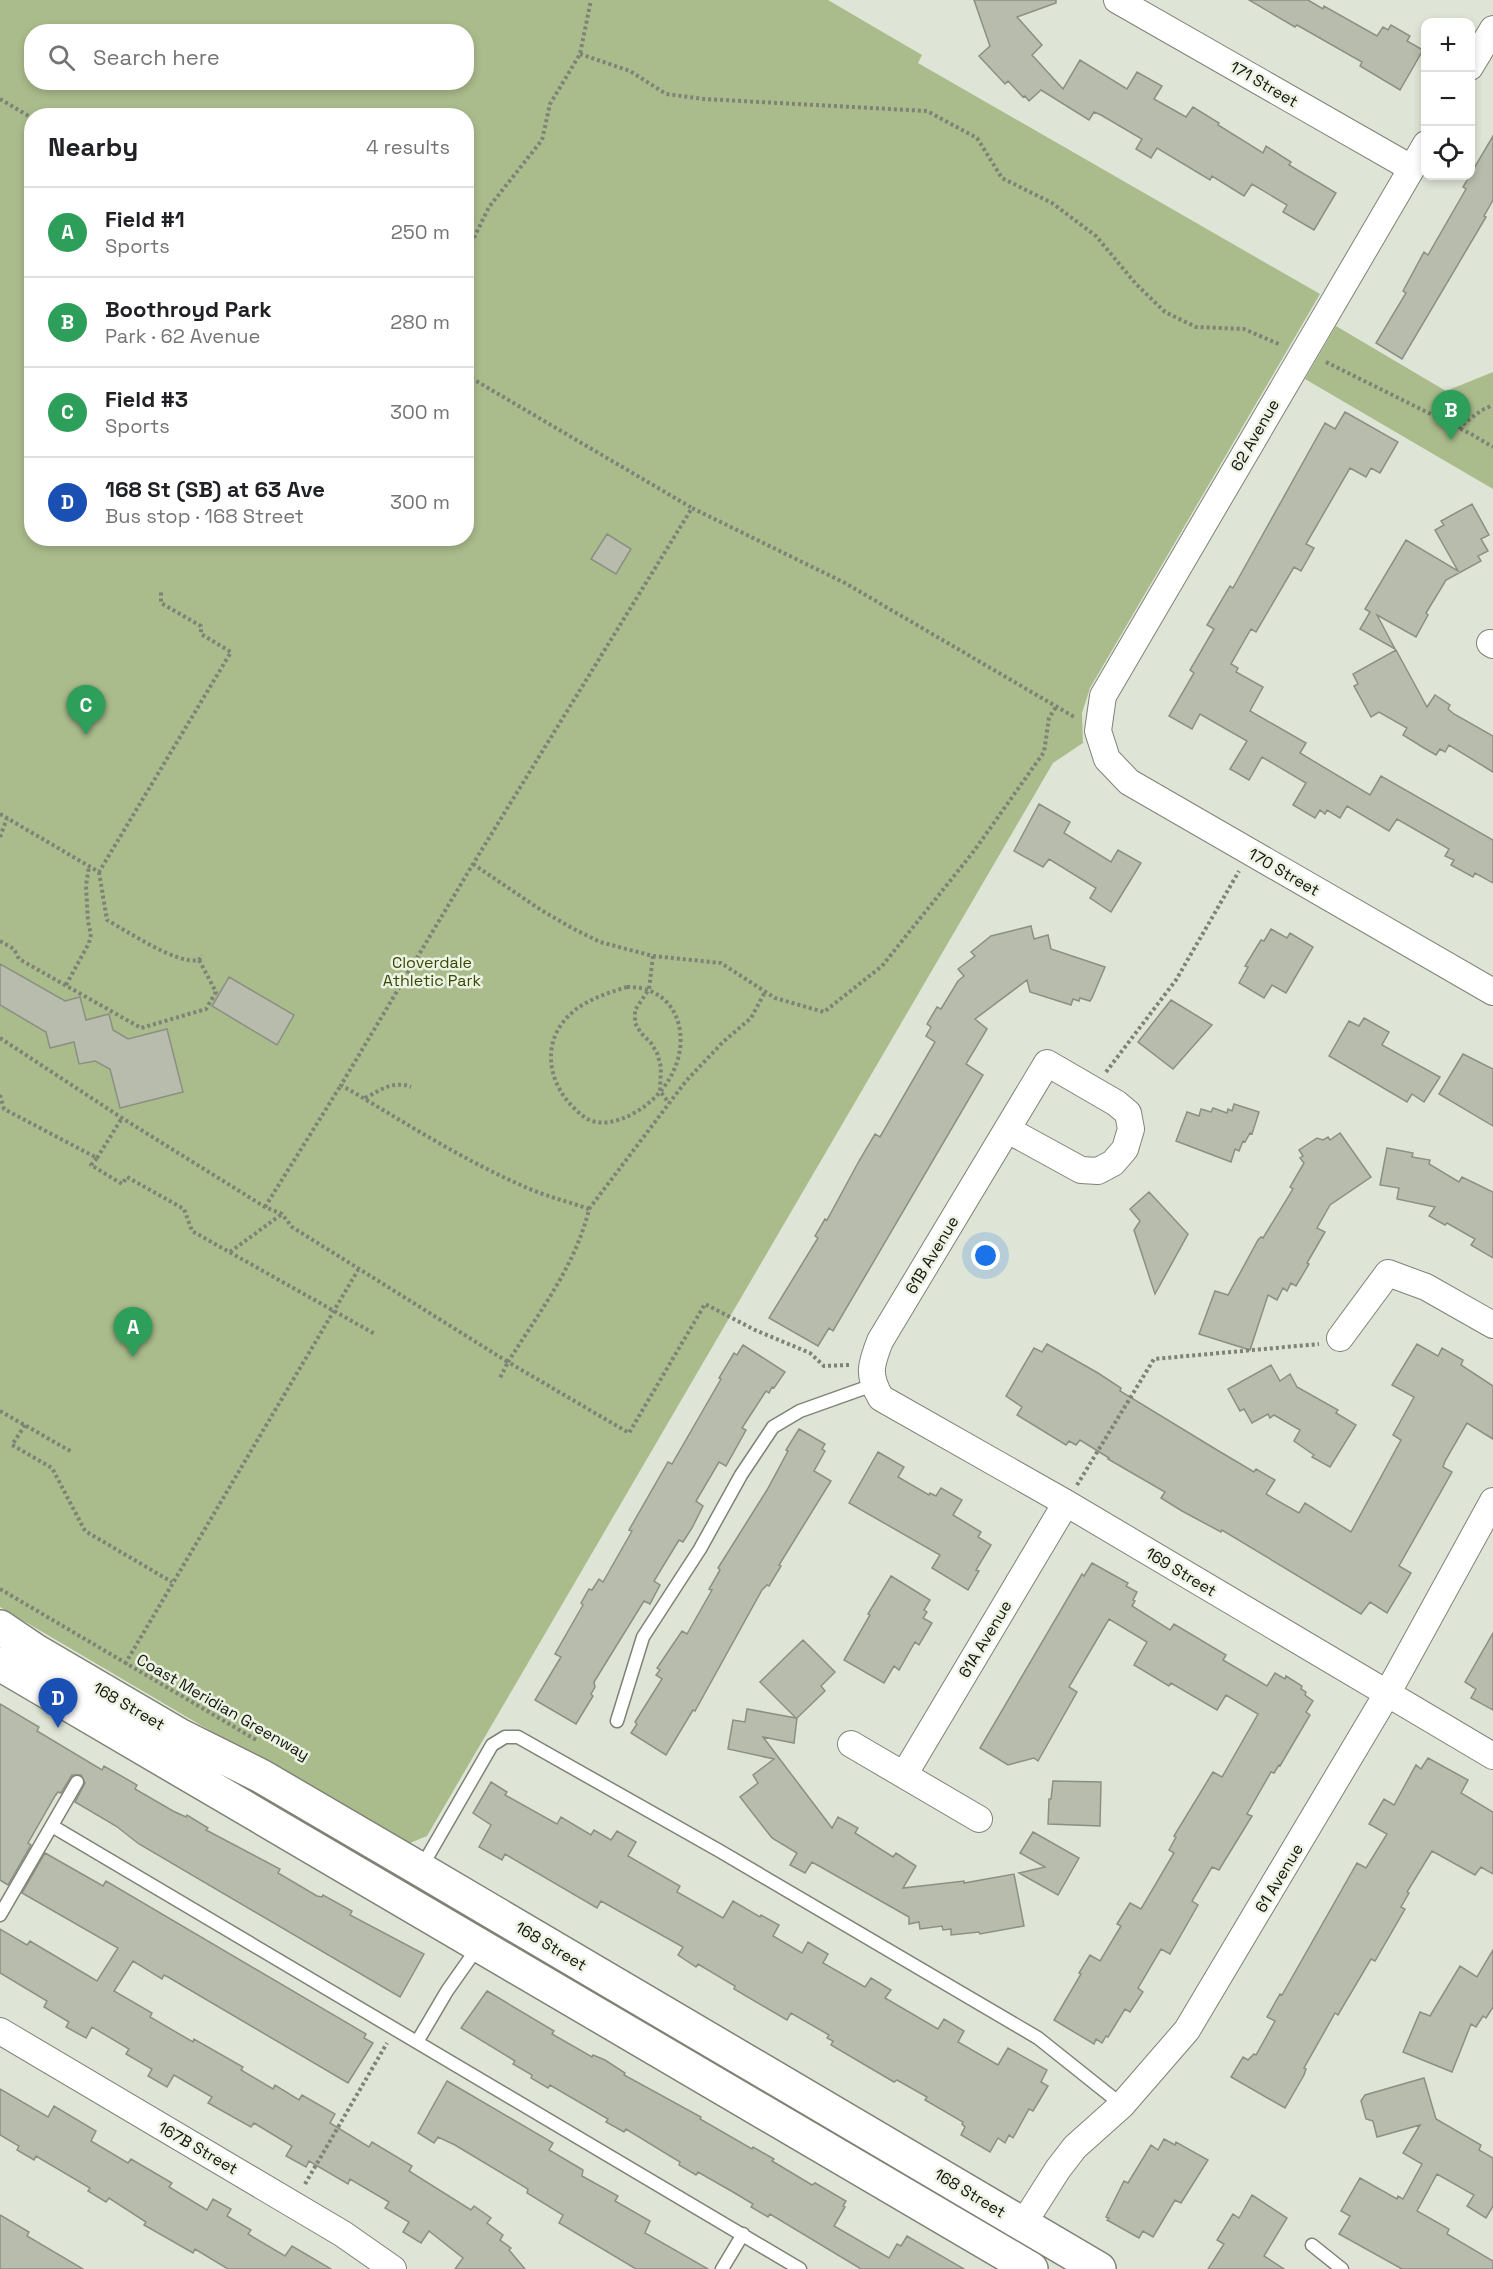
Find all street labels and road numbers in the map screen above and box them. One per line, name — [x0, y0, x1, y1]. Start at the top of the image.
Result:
street label: 171 Street — [1226, 56, 1302, 112]
street label: 62 Avenue — [1226, 395, 1284, 475]
street label: 170 Street — [1245, 843, 1323, 901]
street label: 61B Avenue — [900, 1212, 964, 1298]
street label: 169 Street — [1142, 1543, 1220, 1601]
street label: 61A Avenue — [954, 1596, 1016, 1682]
street label: Coast Meridian Greenway — [133, 1649, 313, 1765]
street label: 168 Street — [89, 1677, 169, 1735]
street label: 61 Avenue — [1250, 1840, 1308, 1916]
street label: 168 Street — [512, 1917, 590, 1975]
street label: 167B Street — [154, 2117, 242, 2179]
street label: 168 Street — [931, 2164, 1009, 2222]

